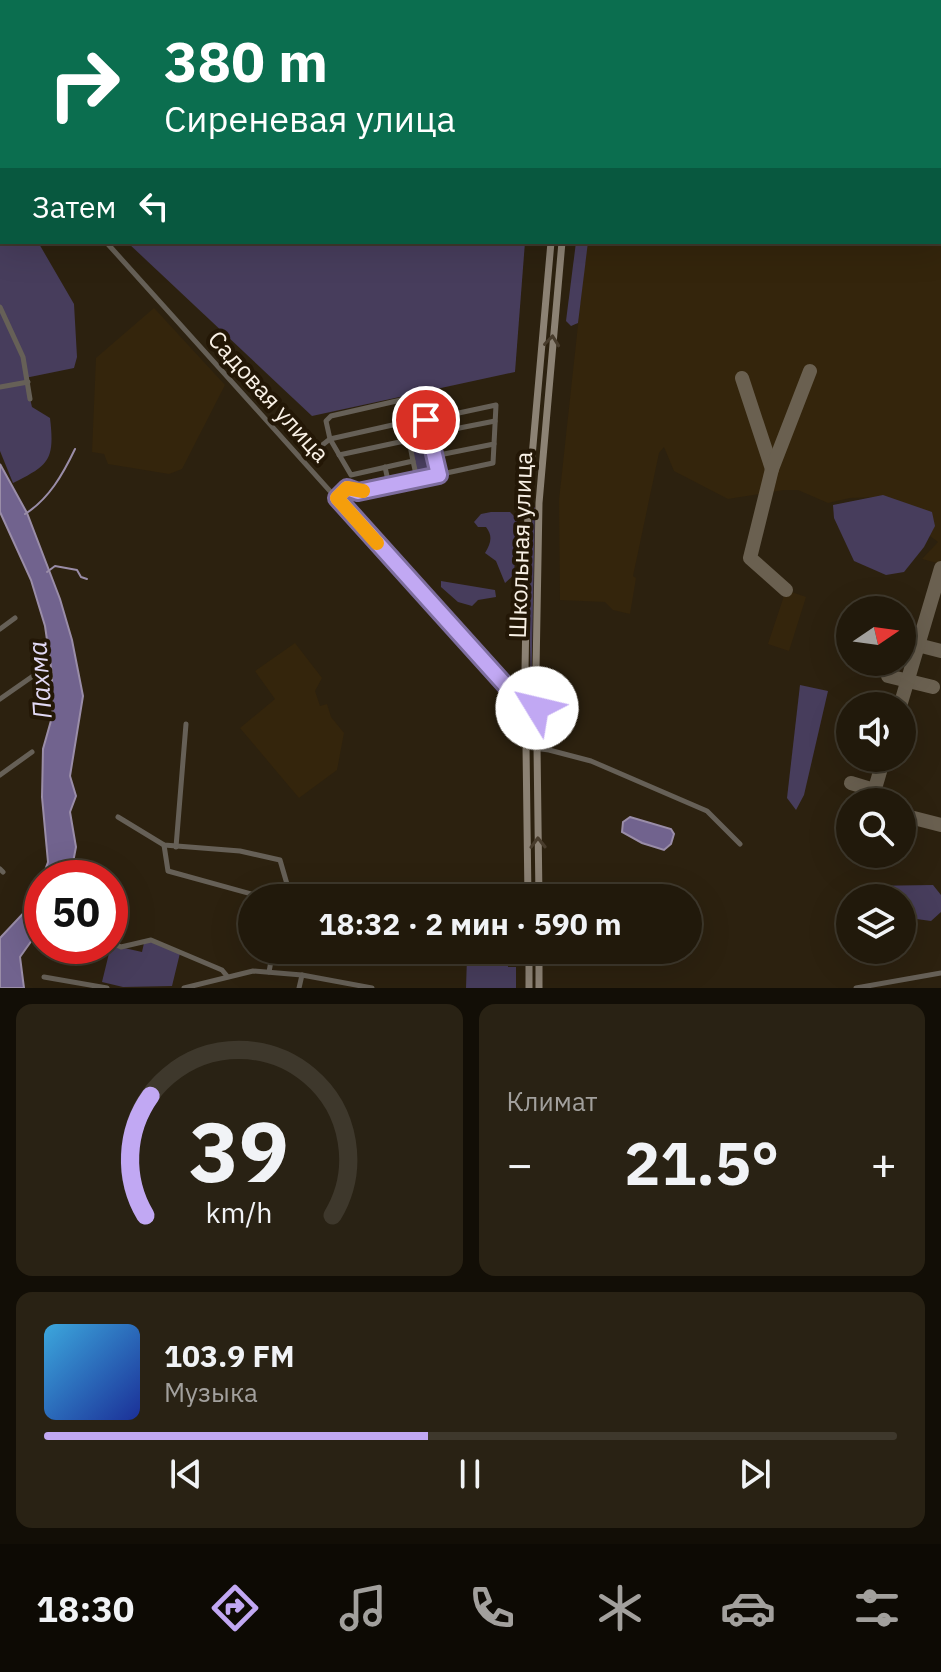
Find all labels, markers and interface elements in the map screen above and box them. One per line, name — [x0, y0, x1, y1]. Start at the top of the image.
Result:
text: 380 m — [164, 25, 328, 97]
icon: right — [32, 32, 136, 136]
text: Сиреневая улица — [164, 95, 456, 142]
icon: left — [132, 184, 176, 228]
text: Затем — [32, 187, 116, 226]
street label: Садовая улица — [201, 323, 337, 469]
one-way arrow — [544, 334, 561, 347]
pin — [392, 386, 460, 454]
icon: arrive — [404, 398, 448, 442]
street label: Школьная улица — [501, 451, 539, 639]
north arrow — [836, 596, 916, 676]
map controls — [836, 596, 916, 964]
water label: Пахма — [19, 640, 59, 720]
position arrow — [495, 666, 579, 750]
button: sound — [836, 692, 916, 772]
button: search — [836, 788, 916, 868]
one-way arrow — [530, 836, 547, 849]
speed limit sign: 50 — [24, 860, 128, 964]
button: layers — [836, 884, 916, 964]
text: 18:32 · 2 мин · 590 m — [318, 904, 622, 943]
text: Климат — [507, 1084, 598, 1118]
text: 39 — [189, 1097, 289, 1205]
text: 21.5° — [624, 1123, 779, 1202]
text: − — [507, 1135, 533, 1192]
text: + — [871, 1135, 897, 1192]
text: km/h — [206, 1194, 273, 1231]
text: 103.9 FM — [164, 1336, 295, 1375]
text: Музыка — [164, 1375, 258, 1409]
icon: previous — [164, 1452, 208, 1496]
icon: pause — [448, 1452, 492, 1496]
icon: next — [733, 1452, 777, 1496]
icon: directions — [207, 1580, 263, 1636]
icon: music — [335, 1580, 391, 1636]
icon: phone — [464, 1580, 520, 1636]
icon: climate — [592, 1580, 648, 1636]
icon: car — [720, 1580, 776, 1636]
icon: filters — [849, 1580, 905, 1636]
text: 18:30 — [36, 1585, 134, 1632]

